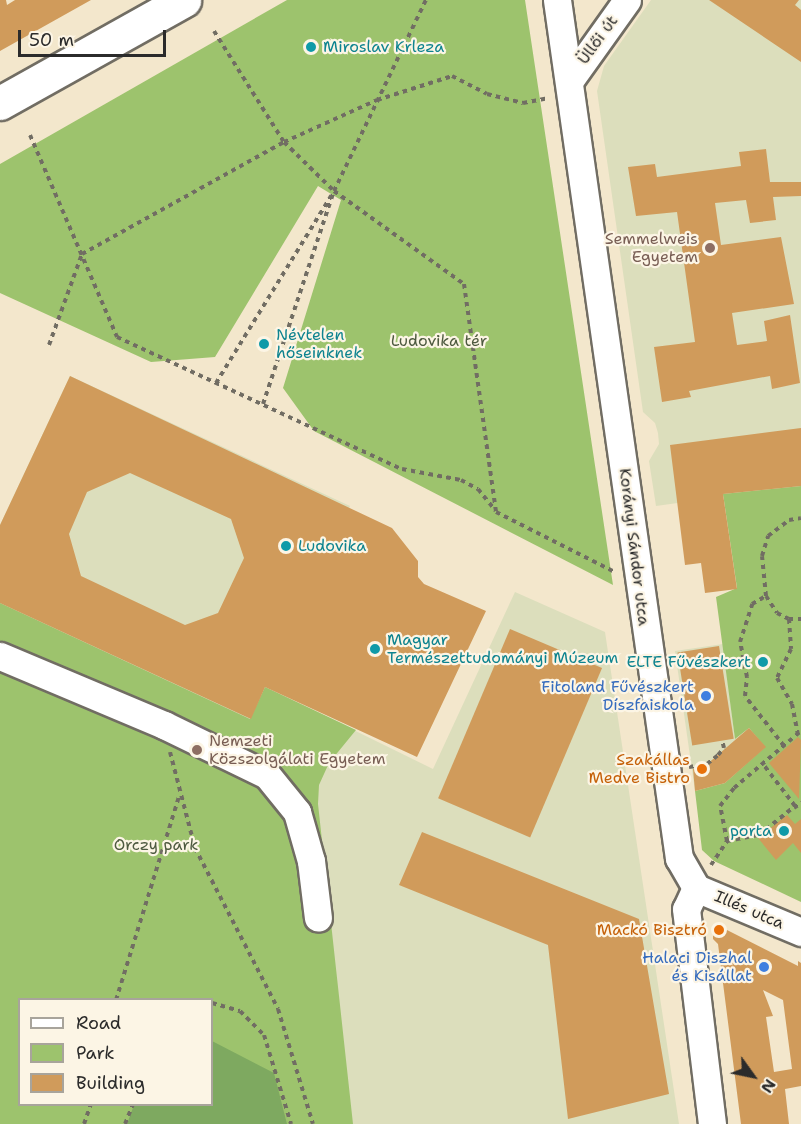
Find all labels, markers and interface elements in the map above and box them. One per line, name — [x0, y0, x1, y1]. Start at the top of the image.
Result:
street label: Üllői út — [574, 12, 622, 68]
scale bar — [21, 18, 170, 56]
text: 50 m — [29, 28, 74, 52]
place label: Miroslav Krleza — [323, 37, 444, 57]
marker: Miroslav Krleza — [304, 40, 318, 54]
place label: Semmelweis Egyetem — [605, 229, 698, 267]
marker: Semmelweis Egyetem — [703, 241, 717, 255]
place label: Névtelen hőseinknek — [276, 325, 362, 363]
park label: Ludovika tér — [391, 331, 487, 351]
marker: Névtelen hőseinknek — [257, 337, 271, 351]
street label: Korányi Sándor utca — [615, 467, 653, 627]
place label: Ludovika — [298, 536, 366, 556]
marker: Ludovika — [279, 539, 293, 553]
place label: Magyar Természettudományi Múzeum — [387, 630, 618, 668]
marker: Magyar Természettudományi Múzeum — [368, 642, 382, 656]
place label: ELTE Fűvészkert — [626, 652, 751, 672]
marker: ELTE Fűvészkert — [756, 655, 770, 669]
place label: Fitoland Fűvészkert Díszfaiskola — [541, 677, 694, 715]
marker: Fitoland Fűvészkert Díszfaiskola — [699, 689, 713, 703]
place label: Nemzeti Közszolgálati Egyetem — [209, 731, 385, 769]
marker: Nemzeti Közszolgálati Egyetem — [190, 743, 204, 757]
place label: Szakállas Medve Bistro — [589, 750, 690, 788]
marker: Szakállas Medve Bistro — [695, 762, 709, 776]
place label: porta — [730, 821, 772, 841]
marker: porta — [777, 824, 791, 838]
park label: Orczy park — [114, 835, 198, 855]
street label: Illés utca — [711, 887, 787, 933]
place label: Mackó Bisztró — [597, 920, 707, 940]
marker: Mackó Bisztró — [712, 923, 726, 937]
place label: Halaci Diszhal és Kisállat — [642, 948, 752, 986]
marker: Halaci Diszhal és Kisállat — [757, 960, 771, 974]
legend — [18, 998, 213, 1106]
text: Road — [76, 1011, 121, 1035]
text: Park — [76, 1041, 115, 1065]
north arrow — [723, 1046, 783, 1106]
text: Building — [76, 1071, 145, 1095]
text: N — [756, 1075, 781, 1097]

